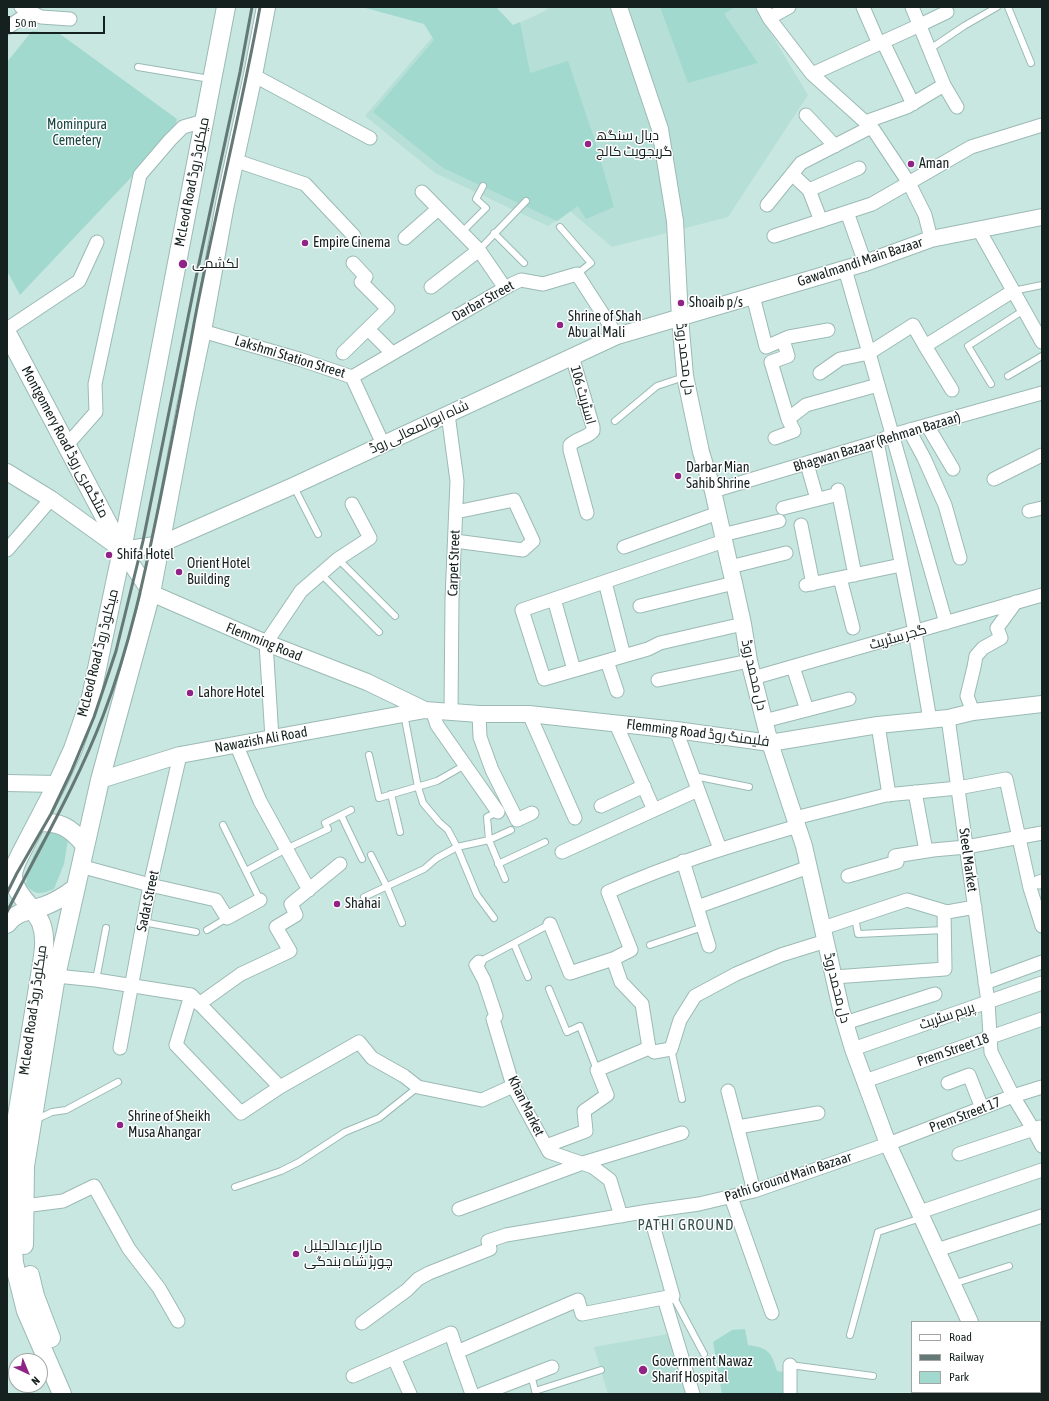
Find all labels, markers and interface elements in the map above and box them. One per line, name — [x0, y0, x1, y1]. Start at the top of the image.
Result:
scale bar — [10, 8, 107, 34]
text: 50 m — [15, 16, 37, 30]
street label: McLeod Road میکلوڈ روڈ — [171, 116, 213, 248]
park label: Mominpura Cemetery — [47, 117, 107, 150]
place label: دیال سنگھ گریجویٹ کالج — [596, 128, 673, 160]
marker: دیال سنگھ گریجویٹ کالج — [583, 139, 593, 149]
place label: Aman — [919, 156, 949, 172]
marker: Aman — [906, 159, 916, 169]
street label: Gawalmandi Main Bazaar — [795, 234, 925, 290]
place label: Empire Cinema — [313, 235, 391, 251]
marker: Empire Cinema — [300, 238, 310, 248]
place label: لکشمی — [192, 256, 239, 272]
marker: لکشمی — [177, 258, 189, 270]
street label: Darbar Street — [449, 277, 517, 325]
place label: Shoaib p/s — [689, 295, 743, 311]
marker: Shoaib p/s — [676, 298, 686, 308]
place label: Shrine of Shah Abu al Mali — [568, 309, 641, 342]
marker: Shrine of Shah Abu al Mali — [555, 320, 565, 330]
street label: دل محمد روڈ — [672, 322, 698, 396]
street label: Lakshmi Station Street — [233, 332, 347, 382]
street label: Montgomery Road منٹگمری روڈ — [18, 363, 112, 521]
street label: اسٹریٹ 106 — [567, 364, 599, 426]
street label: شاہ ابوالمعالی روڈ — [367, 397, 471, 457]
street label: Bhagwan Bazaar (Rehman Bazaar) — [791, 409, 963, 475]
place label: Darbar Mian Sahib Shrine — [686, 460, 750, 492]
marker: Darbar Mian Sahib Shrine — [673, 471, 683, 481]
street label: Carpet Street — [444, 529, 464, 597]
place label: Shifa Hotel — [117, 547, 174, 563]
marker: Shifa Hotel — [104, 550, 114, 560]
place label: Orient Hotel Building — [187, 556, 250, 588]
marker: Orient Hotel Building — [174, 567, 184, 577]
street label: McLeod Road میکلوڈ روڈ — [74, 587, 122, 719]
street label: Flemming Road — [224, 619, 304, 665]
street label: گجر سٹریٹ — [867, 621, 929, 653]
street label: دل محمد روڈ — [738, 638, 770, 712]
place label: Lahore Hotel — [198, 685, 264, 701]
marker: Lahore Hotel — [185, 688, 195, 698]
street label: Flemming Road فلیمنگ روڈ — [625, 716, 771, 750]
street label: Nawazish Ali Road — [213, 724, 309, 756]
street label: Steel Market — [955, 827, 981, 893]
street label: Sadat Street — [133, 869, 163, 933]
place label: Shahai — [345, 896, 381, 912]
marker: Shahai — [332, 899, 342, 909]
street label: McLeod Road میکلوڈ روڈ — [16, 944, 50, 1076]
street label: دل محمد روڈ — [820, 951, 854, 1025]
street label: پریم سٹریٹ — [917, 999, 977, 1033]
street label: Prem Street 18 — [915, 1030, 991, 1070]
street label: Khan Market — [504, 1073, 548, 1139]
street label: Prem Street 17 — [927, 1094, 1003, 1136]
place label: Shrine of Sheikh Musa Ahangar — [128, 1109, 211, 1142]
marker: Shrine of Sheikh Musa Ahangar — [115, 1120, 125, 1130]
street label: Pathi Ground Main Bazaar — [722, 1149, 854, 1205]
district label: PATHI GROUND — [638, 1216, 734, 1234]
place label: مازارعبدالجلیل چوہڑ شاہ بندگی — [304, 1238, 393, 1270]
marker: مازارعبدالجلیل چوہڑ شاہ بندگی — [291, 1249, 301, 1259]
legend — [911, 1321, 1041, 1393]
text: Road — [949, 1330, 972, 1344]
text: Railway — [949, 1350, 984, 1364]
north arrow — [8, 1353, 48, 1393]
place label: Government Nawaz Sharif Hospital — [652, 1354, 752, 1386]
marker: Government Nawaz Sharif Hospital — [637, 1364, 649, 1376]
text: Park — [949, 1370, 969, 1384]
text: N — [29, 1374, 42, 1387]

